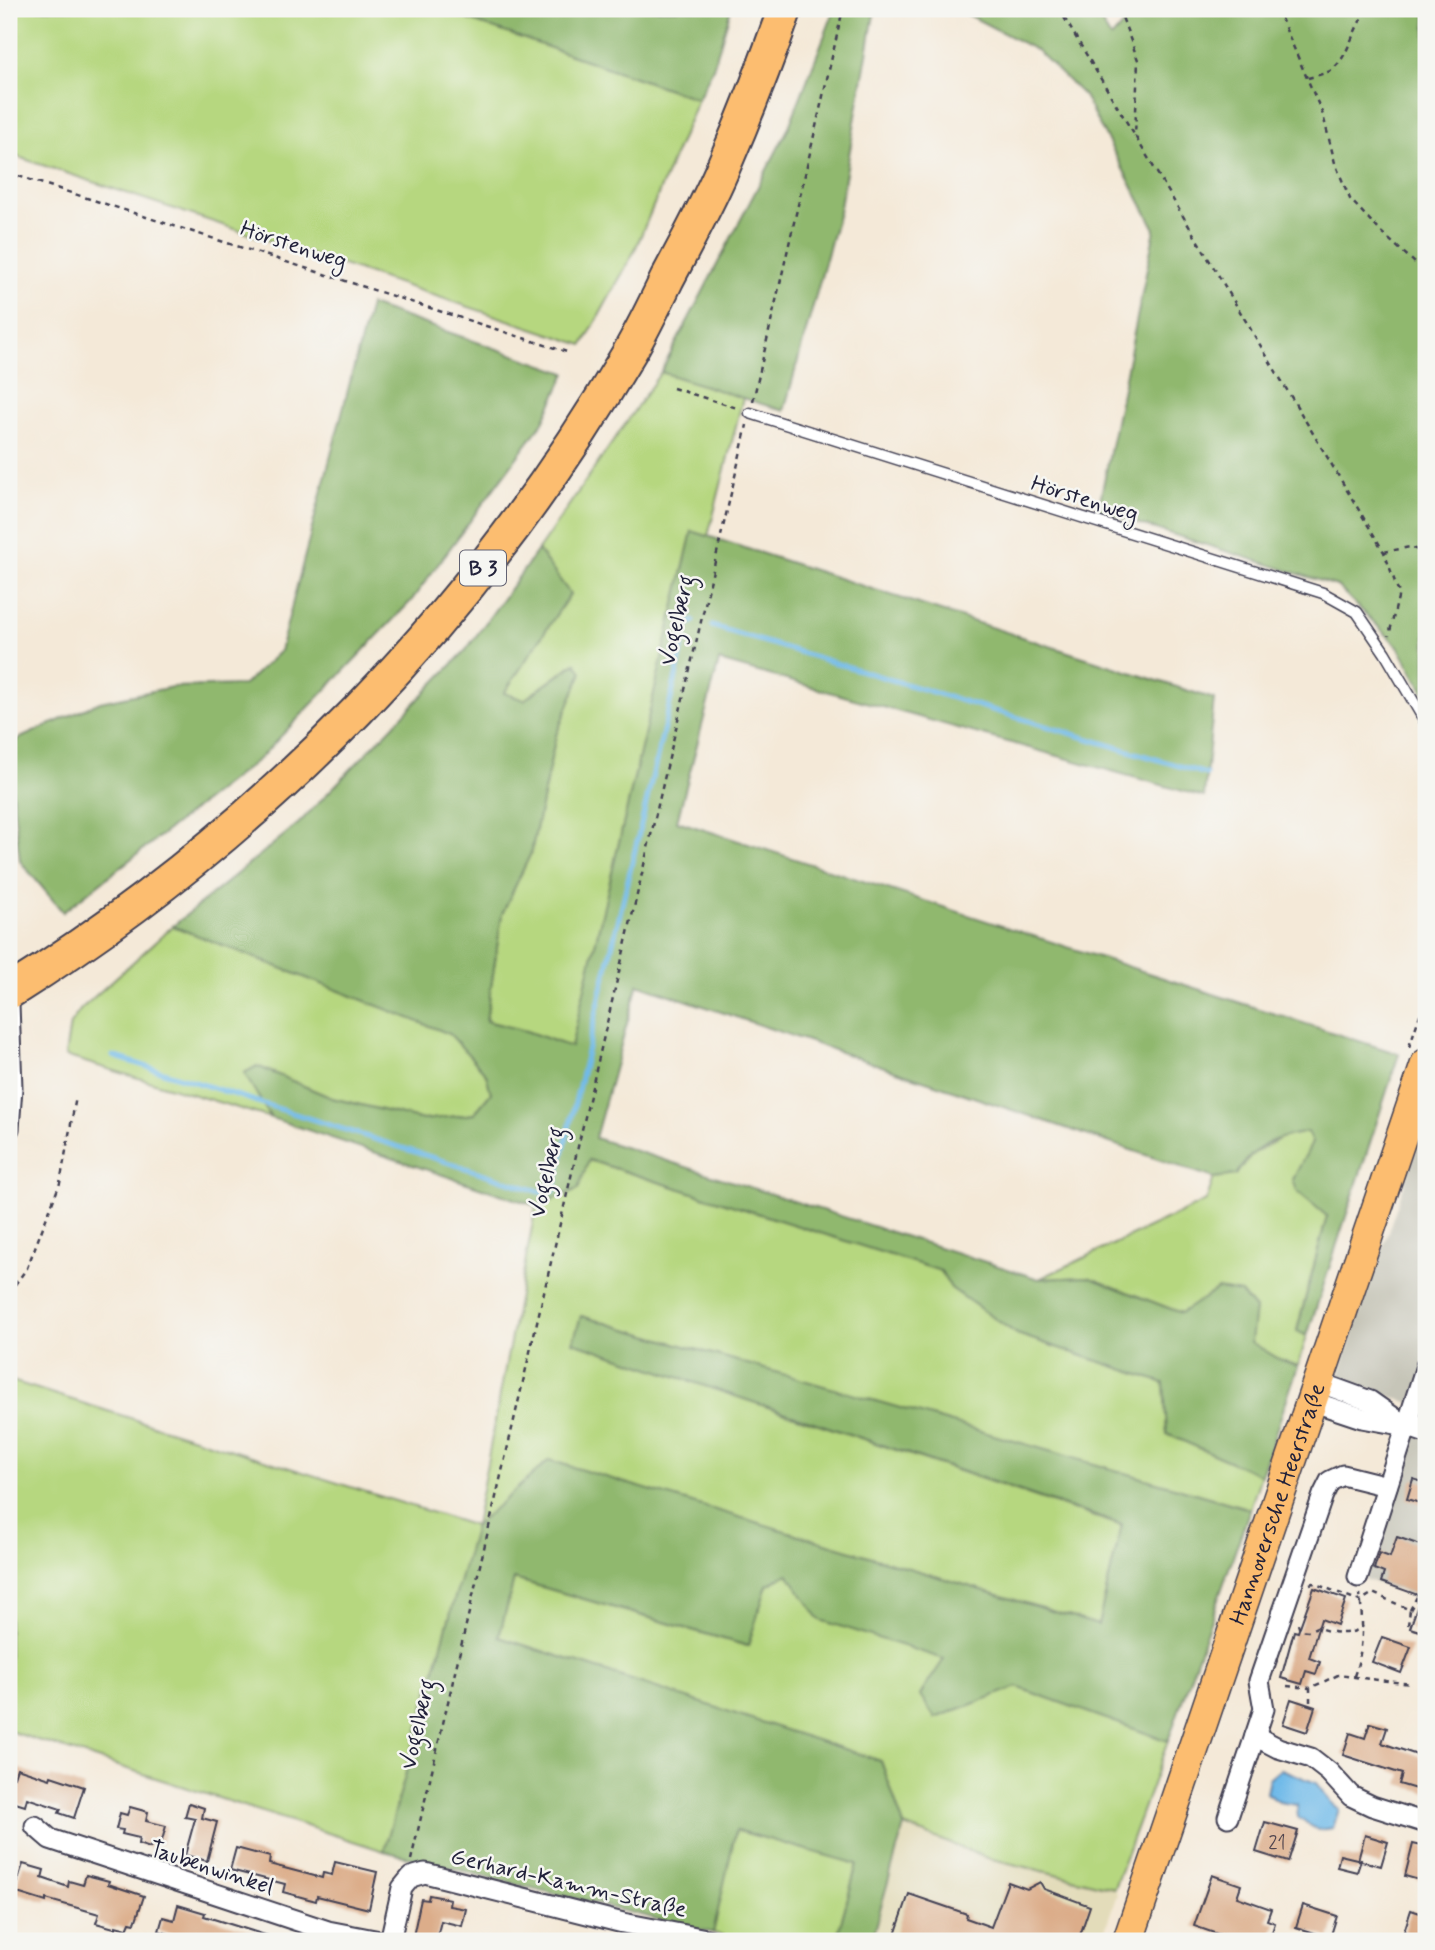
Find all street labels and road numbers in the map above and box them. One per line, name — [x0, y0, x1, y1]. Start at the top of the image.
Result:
street label: Hörstenweg — [236, 215, 351, 279]
street label: Hörstenweg — [1027, 469, 1142, 532]
road number: B 3 — [460, 550, 506, 586]
street label: Vogelberg — [653, 572, 705, 669]
street label: Vogelberg — [523, 1124, 575, 1221]
street label: Hannoversche Heerstraße — [1224, 1379, 1334, 1629]
street label: Vogelberg — [394, 1676, 446, 1773]
street label: Taubenwinkel — [145, 1835, 278, 1903]
street label: Gerhard-Kamm-Straße — [448, 1842, 690, 1926]

